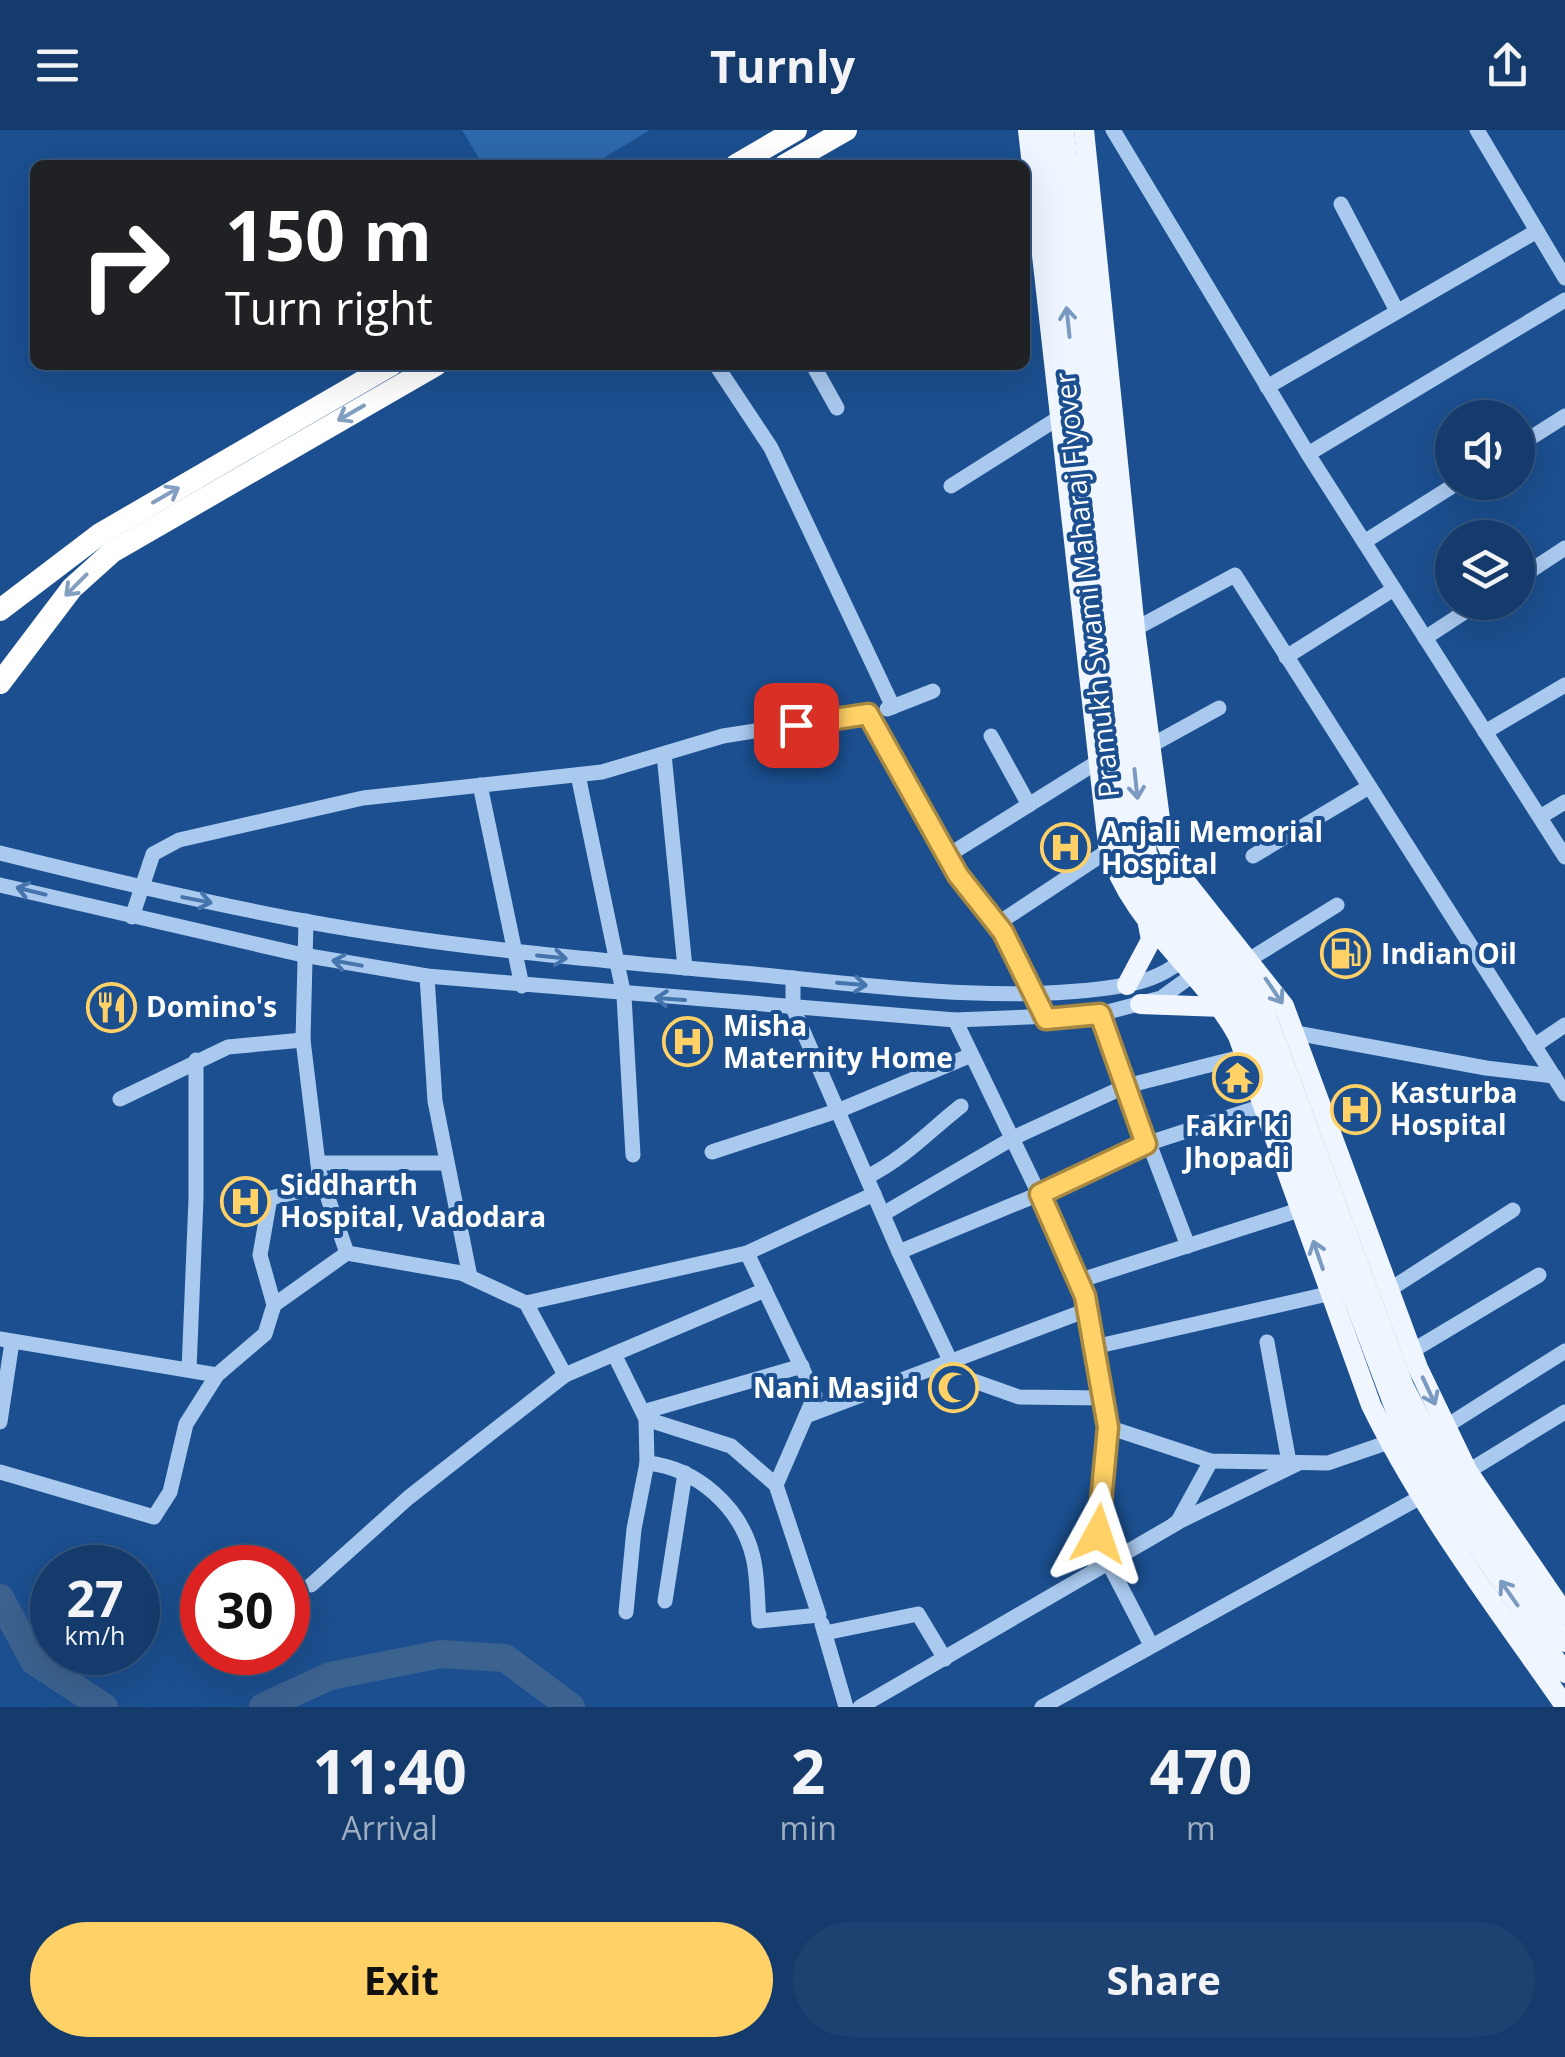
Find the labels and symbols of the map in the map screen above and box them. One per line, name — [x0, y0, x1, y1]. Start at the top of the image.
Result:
one-way arrow — [1058, 306, 1077, 339]
street label: Pramukh Swami Maharaj Flyover — [1045, 370, 1127, 800]
one-way arrow — [337, 404, 366, 424]
one-way arrow — [151, 485, 181, 505]
one-way arrow — [65, 573, 89, 597]
pin — [754, 683, 839, 768]
one-way arrow — [1127, 767, 1146, 799]
place label: Anjali Memorial Hospital — [1101, 812, 1323, 882]
hospital icon: Anjali Memorial Hospital — [1040, 822, 1092, 874]
one-way arrow — [16, 880, 47, 899]
one-way arrow — [180, 891, 212, 910]
fuel station icon: Indian Oil — [1320, 928, 1372, 980]
place label: Indian Oil — [1381, 934, 1517, 972]
one-way arrow — [536, 948, 568, 967]
one-way arrow — [332, 953, 364, 972]
one-way arrow — [835, 974, 867, 993]
one-way arrow — [1263, 976, 1284, 1004]
restaurant icon: Domino's — [85, 981, 137, 1033]
place label: Domino's — [146, 987, 277, 1025]
one-way arrow — [655, 989, 687, 1008]
place label: Misha Maternity Home — [723, 1006, 953, 1076]
hospital icon: Misha Maternity Home — [662, 1016, 714, 1068]
temple icon: Fakir ki Jhopadi — [1211, 1052, 1263, 1104]
place label: Kasturba Hospital — [1390, 1073, 1517, 1143]
hospital icon: Kasturba Hospital — [1329, 1083, 1381, 1135]
place label: Fakir ki Jhopadi — [1181, 1106, 1290, 1176]
place label: Siddharth Hospital, Vadodara — [280, 1165, 546, 1235]
hospital icon: Siddharth Hospital, Vadodara — [219, 1175, 271, 1227]
one-way arrow — [1308, 1239, 1326, 1271]
mosque icon: Nani Masjid — [928, 1362, 980, 1414]
place label: Nani Masjid — [753, 1368, 919, 1406]
one-way arrow — [1420, 1375, 1439, 1405]
position arrow — [1046, 1482, 1150, 1586]
speed limit sign: 30 — [180, 1545, 310, 1675]
one-way arrow — [1499, 1580, 1520, 1608]

